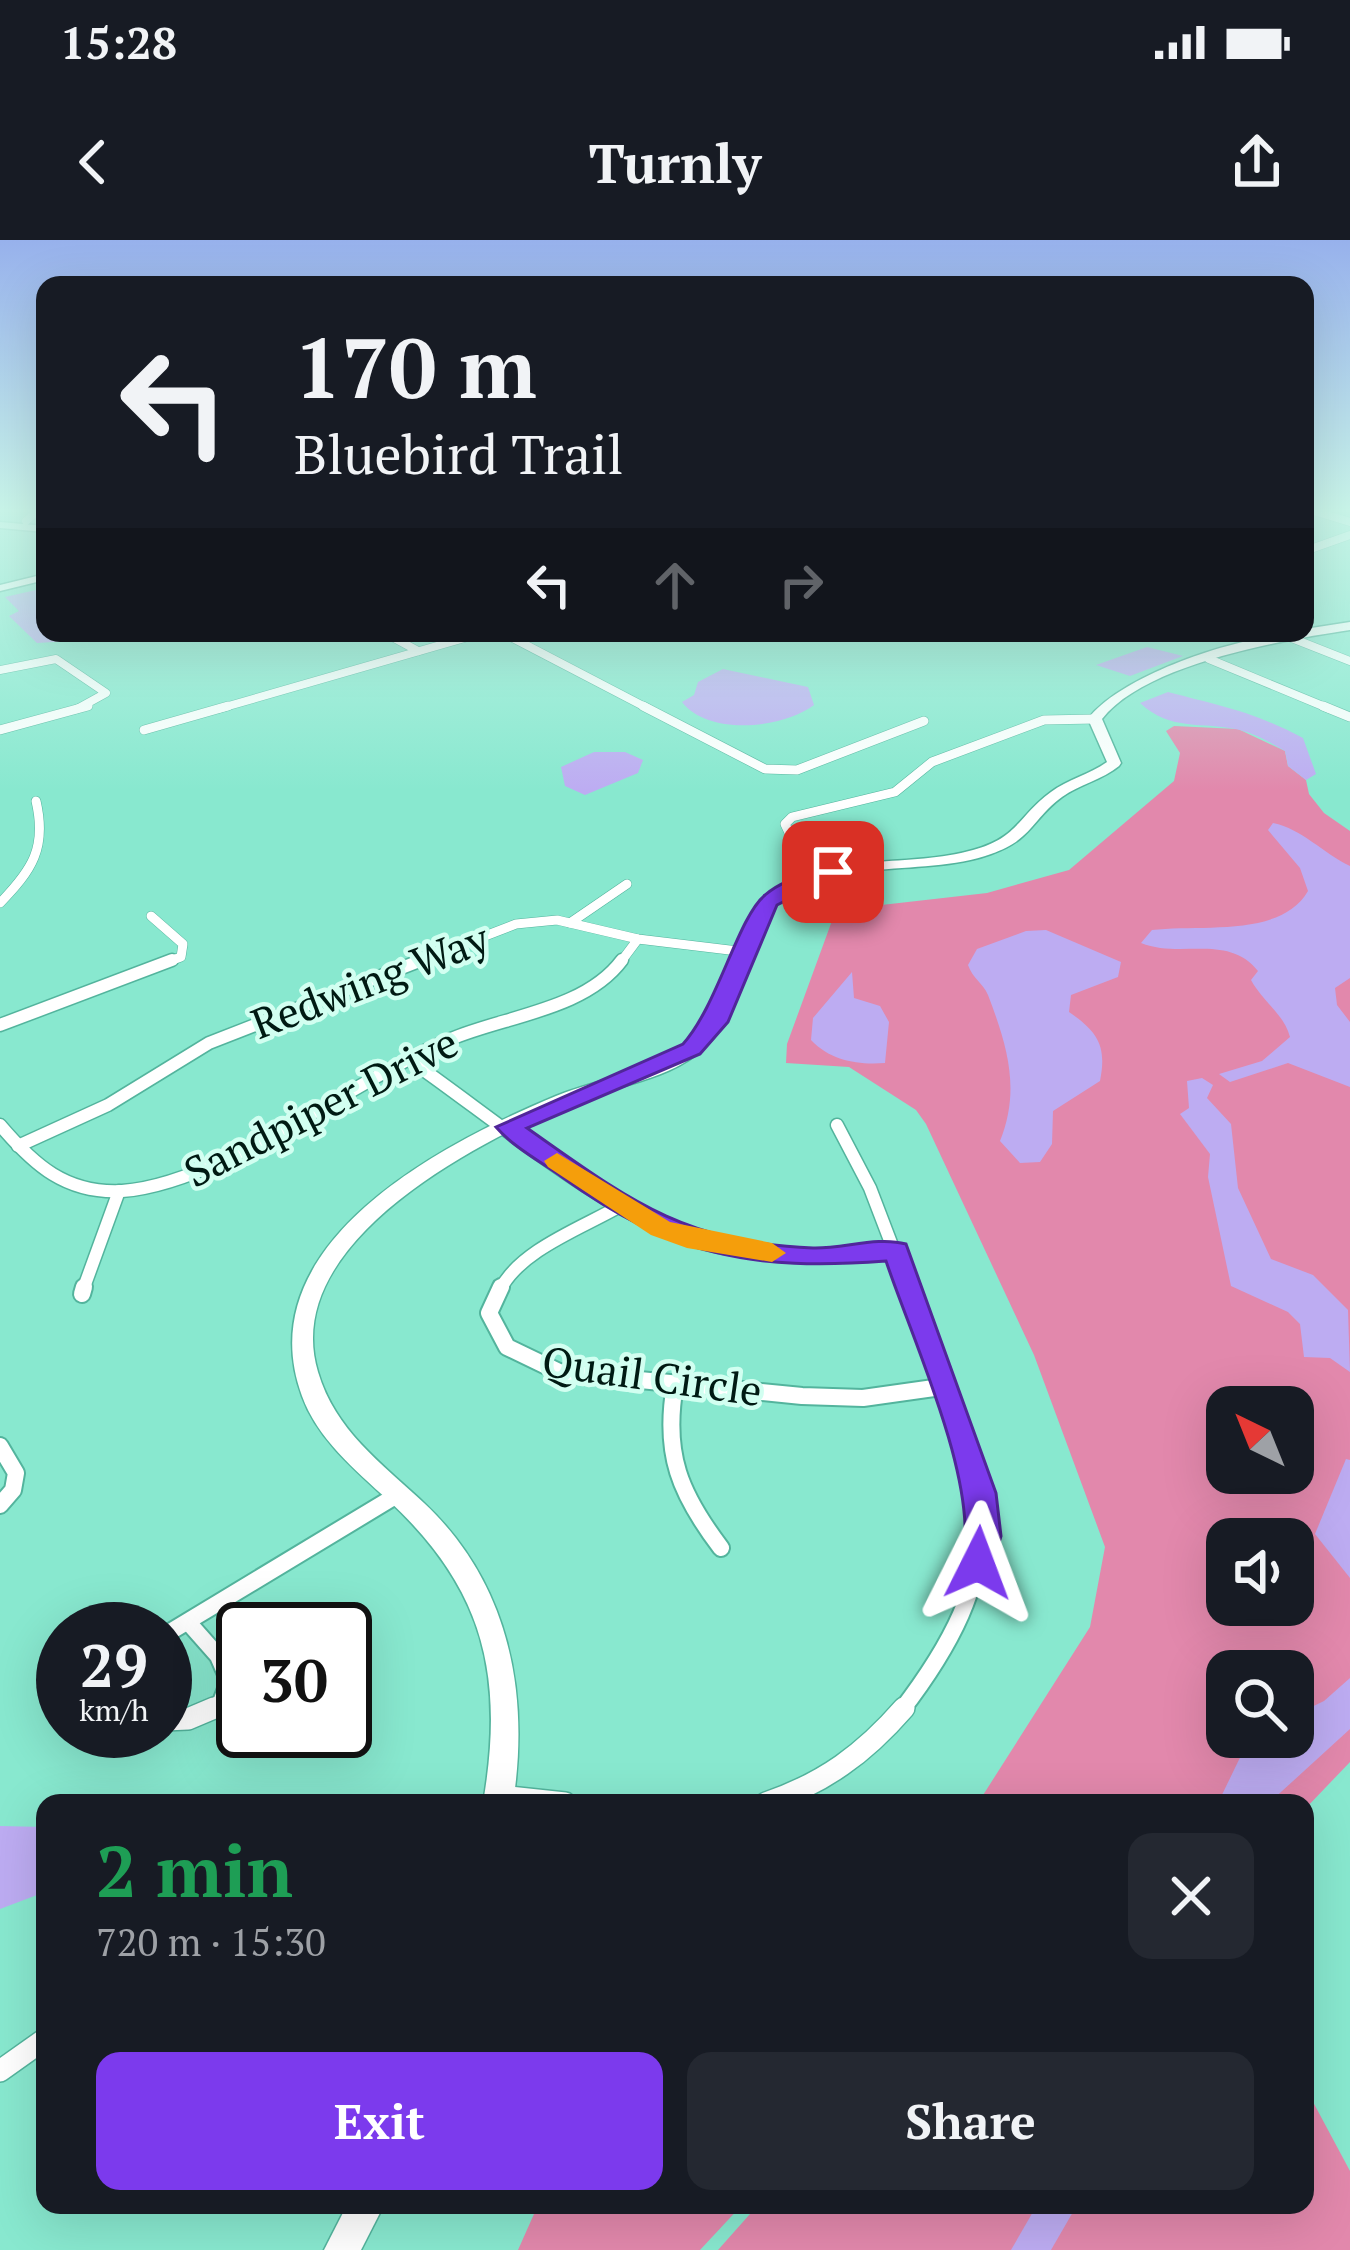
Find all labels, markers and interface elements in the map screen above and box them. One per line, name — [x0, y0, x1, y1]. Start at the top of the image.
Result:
text: 15:28 — [60, 12, 177, 72]
text: Turnly — [589, 127, 761, 198]
icon: back — [60, 129, 126, 195]
icon: share — [1224, 129, 1290, 195]
text: 170 m — [294, 311, 537, 422]
icon: left — [96, 324, 252, 480]
text: Bluebird Trail — [294, 418, 623, 489]
icon: left — [516, 552, 582, 618]
icon: ahead — [642, 552, 708, 618]
icon: right — [768, 552, 834, 618]
pin — [782, 821, 884, 923]
icon: arrive — [800, 839, 866, 905]
street label: Redwing Way — [243, 909, 497, 1051]
street label: Sandpiper Drive — [174, 1013, 467, 1199]
street label: Quail Circle — [539, 1332, 765, 1418]
north arrow — [1206, 1386, 1314, 1494]
map controls — [1206, 1386, 1314, 1758]
position arrow — [915, 1500, 1041, 1626]
button: sound — [1206, 1518, 1314, 1626]
speed limit sign: 30 — [216, 1602, 372, 1758]
text: 29 — [80, 1625, 148, 1704]
button: search — [1206, 1650, 1314, 1758]
text: km/h — [79, 1690, 149, 1730]
text: 2 min — [96, 1822, 293, 1918]
button: close — [1128, 1833, 1254, 1959]
text: 720 m · 15:30 — [96, 1915, 326, 1967]
button: Exit — [96, 2052, 663, 2190]
button: Share — [687, 2052, 1254, 2190]

